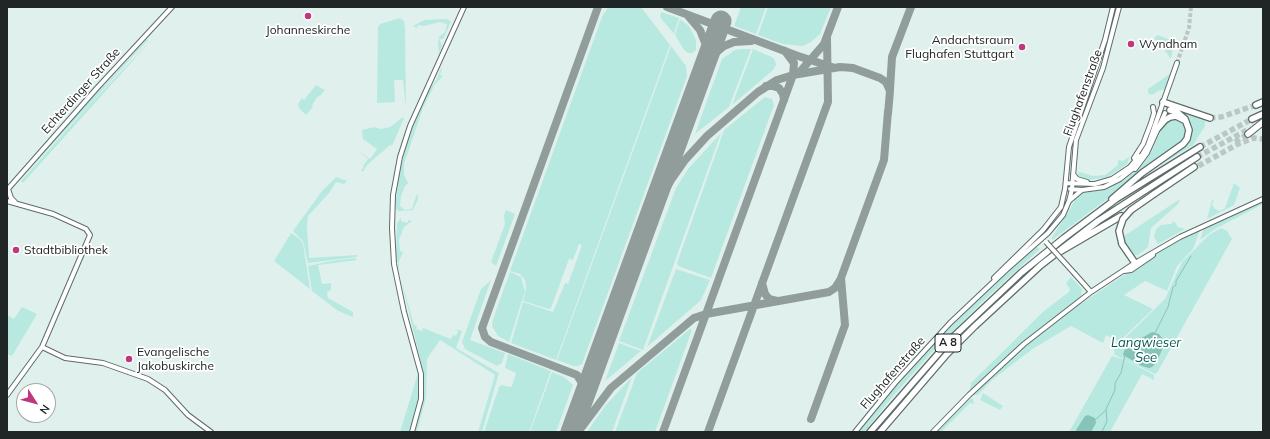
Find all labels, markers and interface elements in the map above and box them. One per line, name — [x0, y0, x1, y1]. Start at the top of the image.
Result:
marker: Johanneskirche — [303, 11, 313, 21]
place label: Johanneskirche — [266, 23, 350, 37]
place label: Andachtsraum Flughafen Stuttgart — [905, 33, 1014, 61]
place label: Wyndham — [1139, 37, 1197, 51]
marker: Wyndham — [1126, 39, 1136, 49]
marker: Andachtsraum Flughafen Stuttgart — [1017, 42, 1027, 52]
street label: Echterdinger Straße — [39, 45, 123, 137]
street label: Flughafenstraße — [1061, 48, 1105, 138]
place label: Stadtbibliothek — [24, 243, 108, 257]
marker: Stadtbibliothek — [11, 245, 21, 255]
street label: Flughafenstraße — [858, 334, 928, 412]
road number: A 8 — [935, 334, 961, 352]
water label: Langwieser See — [1111, 335, 1181, 366]
place label: Evangelische Jakobuskirche — [137, 345, 214, 373]
marker: Evangelische Jakobuskirche — [124, 354, 134, 364]
north arrow — [16, 383, 56, 423]
text: N — [37, 402, 53, 417]

